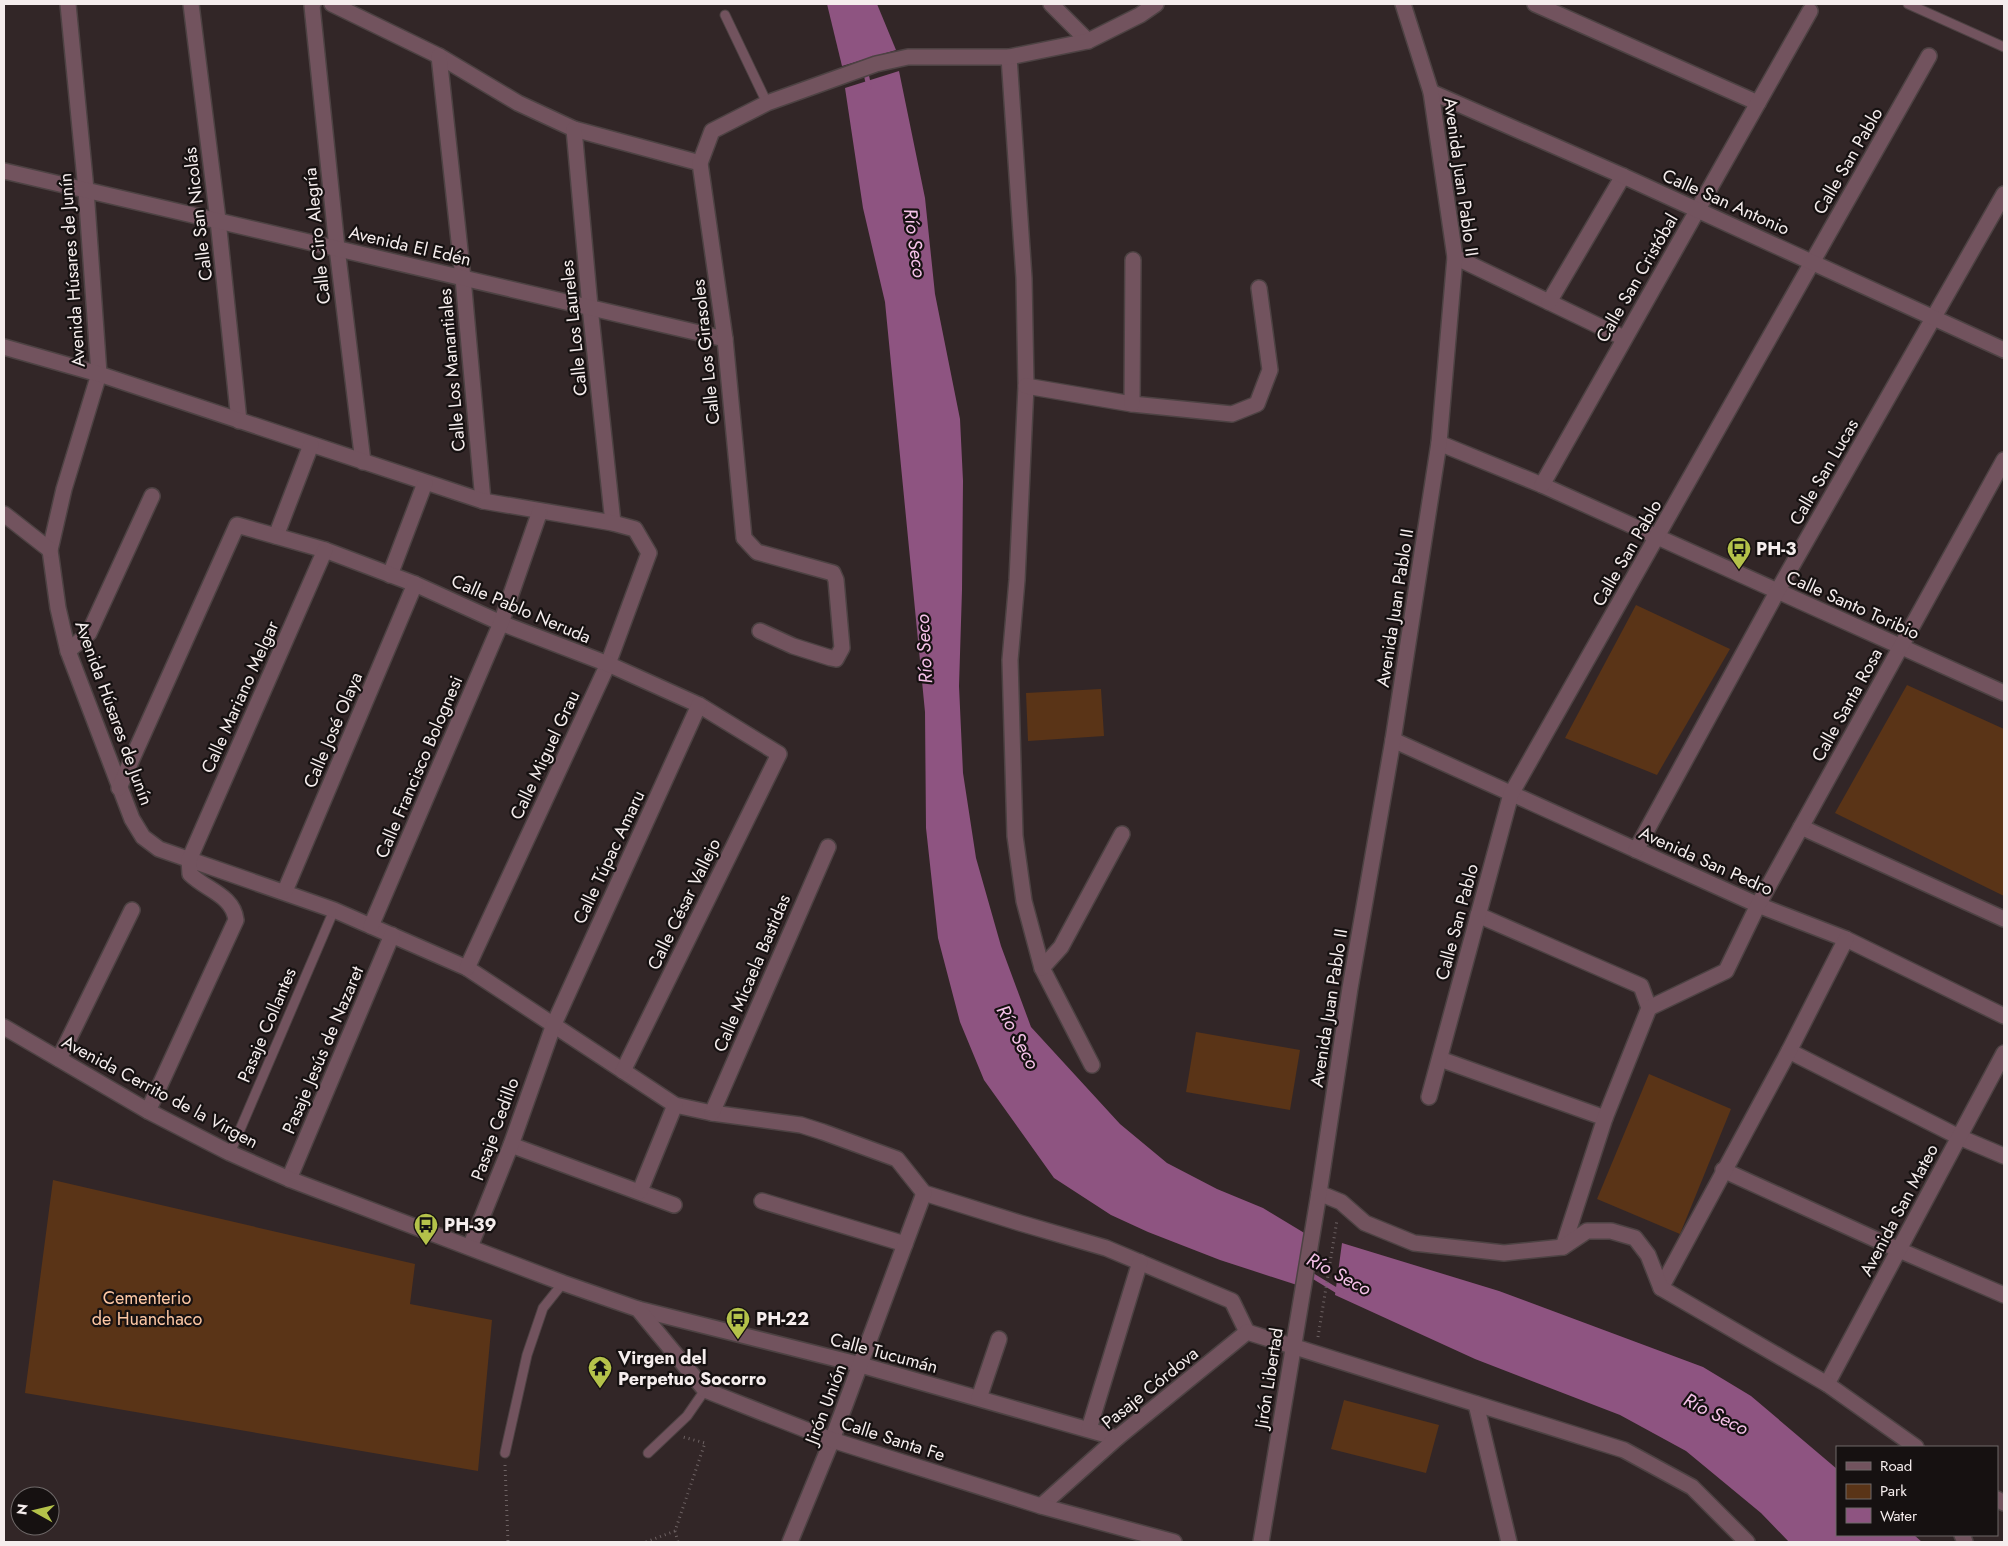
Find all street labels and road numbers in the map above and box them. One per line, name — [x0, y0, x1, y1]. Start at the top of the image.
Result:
street label: Avenida Juan Pablo II — [1437, 96, 1485, 258]
street label: Calle San Pablo — [1807, 103, 1889, 219]
street label: Calle San Nicolás — [177, 146, 219, 282]
street label: Calle San Antonio — [1658, 162, 1794, 242]
street label: Calle Ciro Alegría — [297, 166, 337, 306]
street label: Avenida Húsares de Junín — [52, 172, 92, 368]
street label: Calle San Cristóbal — [1590, 209, 1684, 347]
street label: Avenida El Edén — [346, 219, 474, 273]
street label: Calle Los Laureles — [554, 259, 594, 397]
street label: Calle Los Girasoles — [685, 278, 727, 426]
street label: Calle Los Manantiales — [432, 287, 472, 453]
street label: Calle San Lucas — [1783, 414, 1865, 530]
street label: Calle San Pablo — [1586, 495, 1668, 611]
street label: Avenida Juan Pablo II — [1370, 527, 1420, 689]
street label: Calle Santo Toribio — [1782, 564, 1924, 646]
street label: Calle Pablo Neruda — [447, 568, 595, 650]
street label: Calle Mariano Melgar — [195, 616, 286, 777]
street label: Avenida Húsares de Junín — [68, 617, 160, 809]
street label: Calle Santa Rosa — [1805, 644, 1889, 766]
street label: Calle José Olaya — [297, 668, 369, 792]
street label: Calle Francisco Bolognesi — [369, 672, 469, 862]
street label: Calle Miguel Grau — [504, 686, 586, 824]
street label: Calle Túpac Amaru — [567, 786, 651, 928]
street label: Avenida San Pedro — [1635, 820, 1777, 902]
street label: Calle César Vallejo — [641, 834, 727, 974]
street label: Calle San Pablo — [1429, 861, 1485, 983]
street label: Calle Micaela Bastidas — [707, 890, 797, 1056]
street label: Avenida Juan Pablo II — [1304, 927, 1354, 1089]
street label: Pasaje Jesús de Nazaret — [276, 961, 370, 1138]
street label: Pasaje Collantes — [231, 964, 303, 1086]
street label: Avenida Cerrito de la Virgen — [57, 1029, 263, 1155]
street label: Pasaje Cedillo — [464, 1074, 526, 1184]
street label: Avenida San Mateo — [1853, 1139, 1945, 1281]
street label: Calle Tucumán — [827, 1326, 941, 1380]
street label: Jirón Libertad — [1248, 1326, 1290, 1432]
street label: Pasaje Córdova — [1096, 1341, 1204, 1435]
street label: Jirón Unión — [798, 1360, 853, 1450]
street label: Calle Santa Fe — [838, 1410, 948, 1468]

